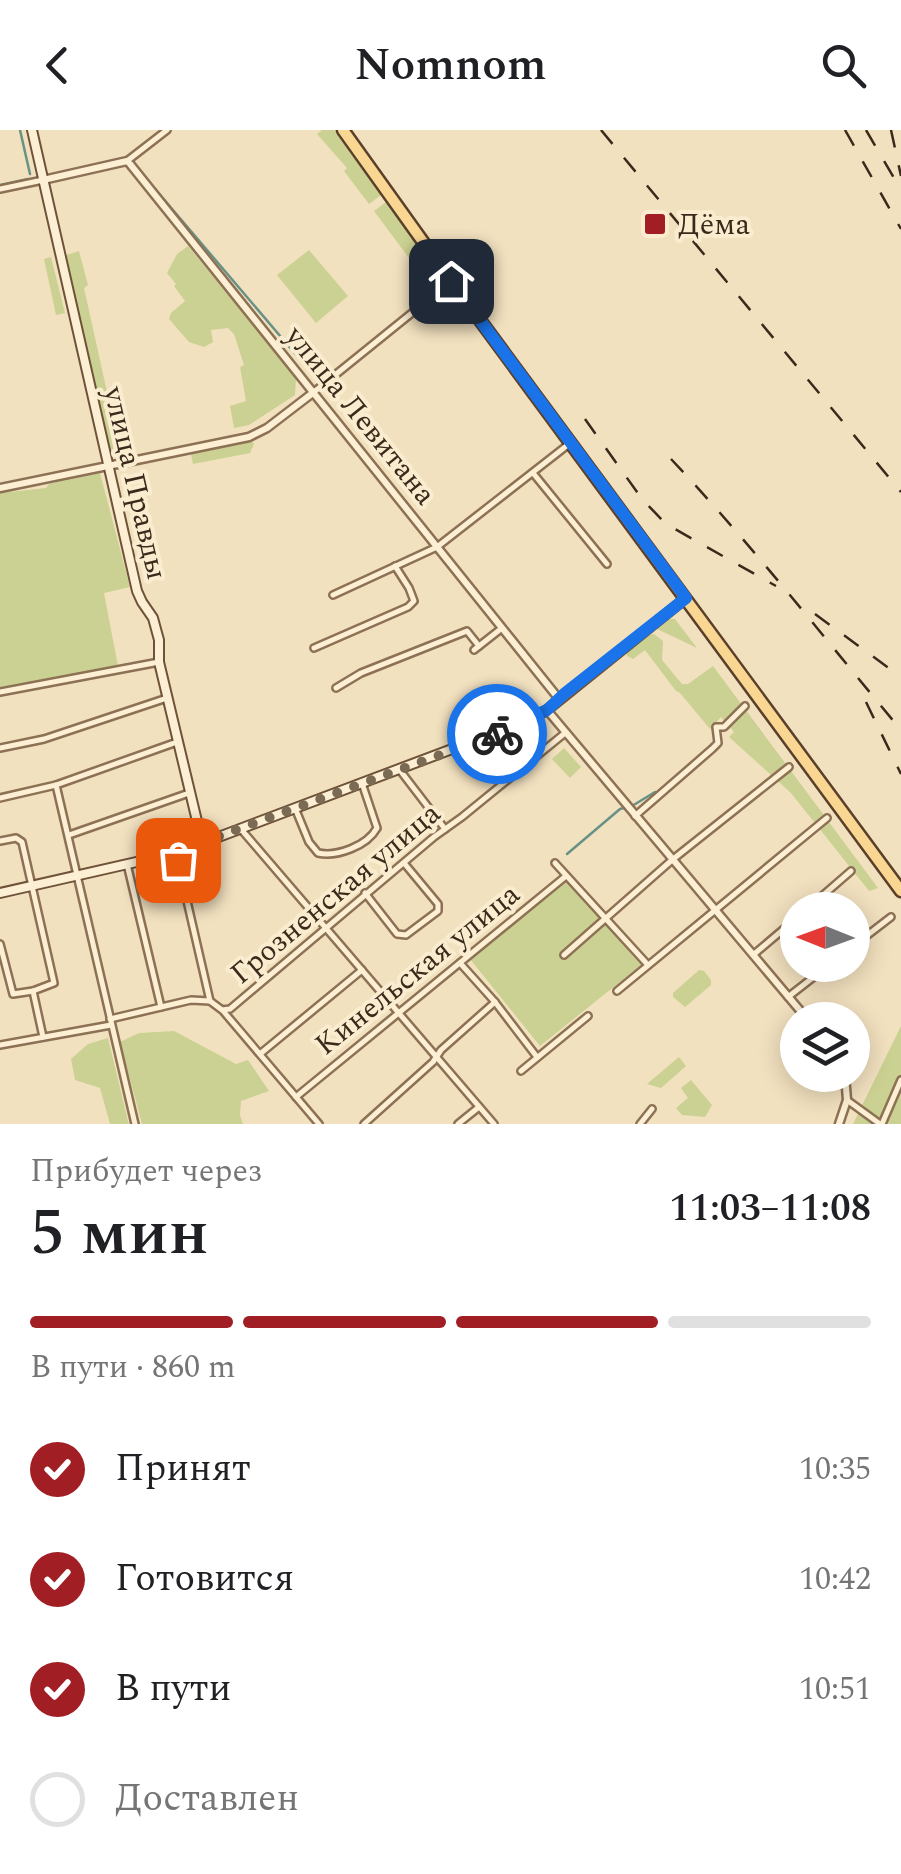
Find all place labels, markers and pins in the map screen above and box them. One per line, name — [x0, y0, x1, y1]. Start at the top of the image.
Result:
place label: Дёма — [678, 202, 750, 248]
marker: Дёма — [642, 211, 668, 237]
pin — [409, 239, 494, 324]
pin — [136, 818, 221, 903]

